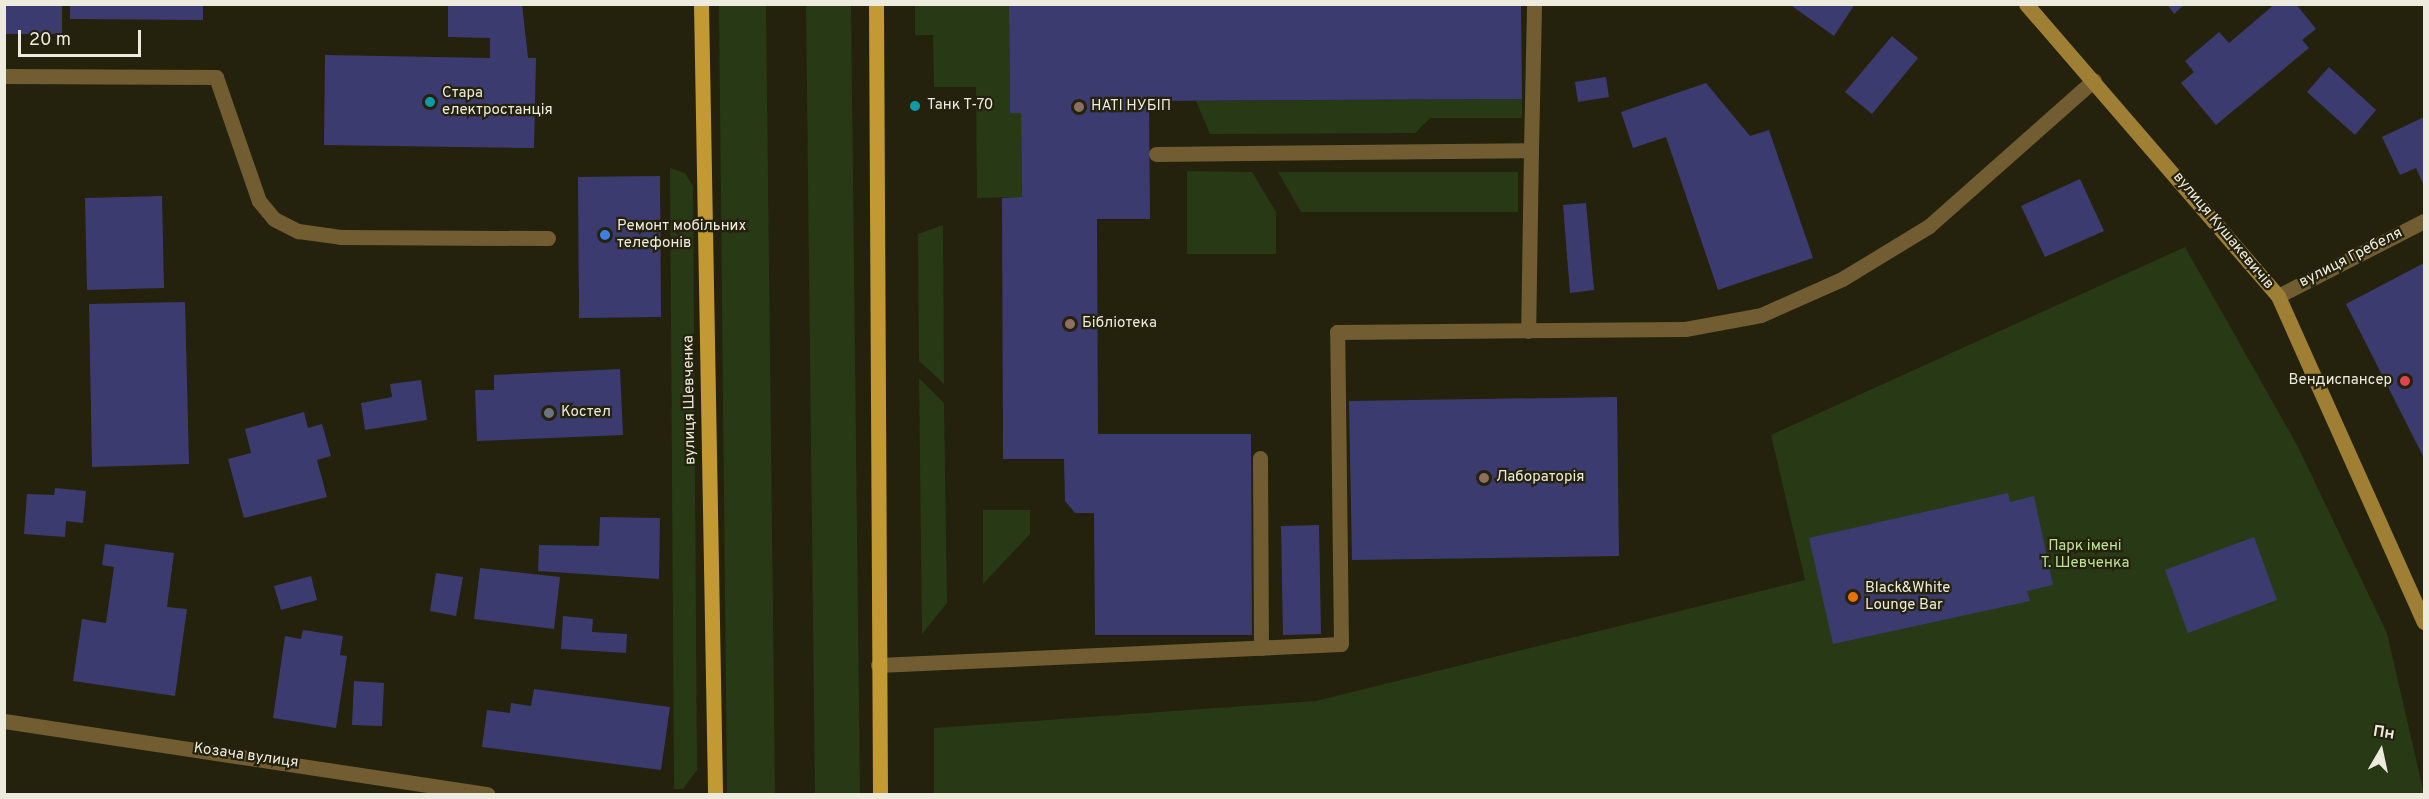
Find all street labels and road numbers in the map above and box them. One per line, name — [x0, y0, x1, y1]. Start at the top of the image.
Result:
street label: вулиця Кушакевичів — [2169, 169, 2277, 293]
street label: вулиця Гребеля — [2296, 224, 2406, 292]
street label: вулиця Шевченка — [680, 335, 700, 465]
street label: Козача вулиця — [192, 740, 300, 772]

